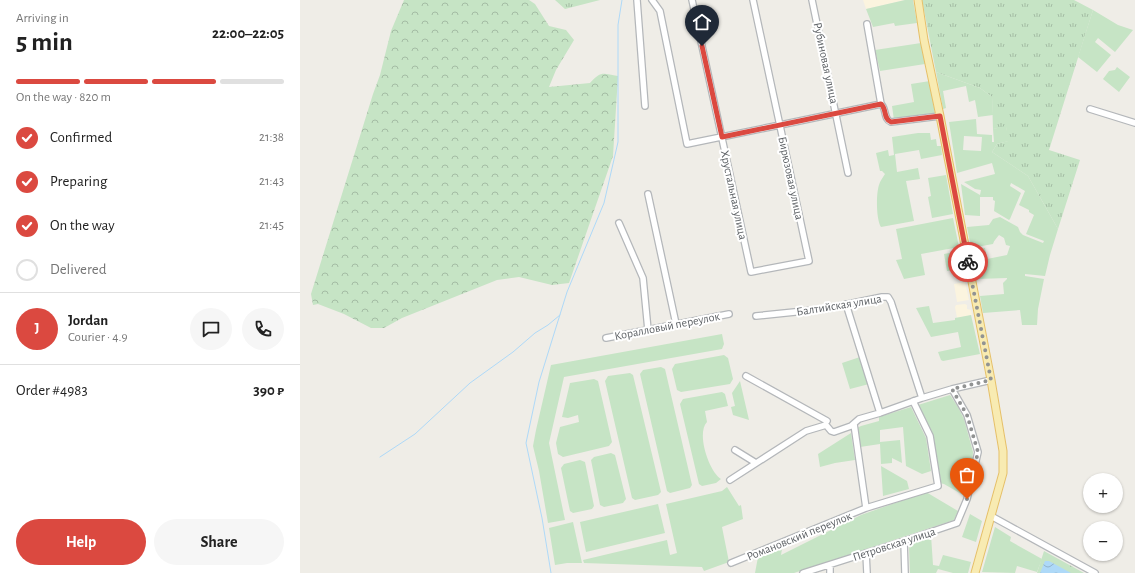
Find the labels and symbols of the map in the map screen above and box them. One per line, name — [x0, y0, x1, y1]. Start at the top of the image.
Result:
pin — [685, 5, 719, 46]
street label: Рубиновая улица — [811, 21, 841, 105]
street label: Бирюзовая улица — [775, 135, 806, 221]
street label: Хрустальная улица — [718, 149, 749, 241]
courier — [948, 242, 988, 282]
street label: Балтийская улица — [795, 292, 883, 319]
street label: Коралловый переулок — [613, 310, 721, 343]
pin — [950, 458, 984, 499]
street label: Романовский переулок — [745, 509, 854, 563]
street label: Петровская улица — [851, 525, 938, 564]

